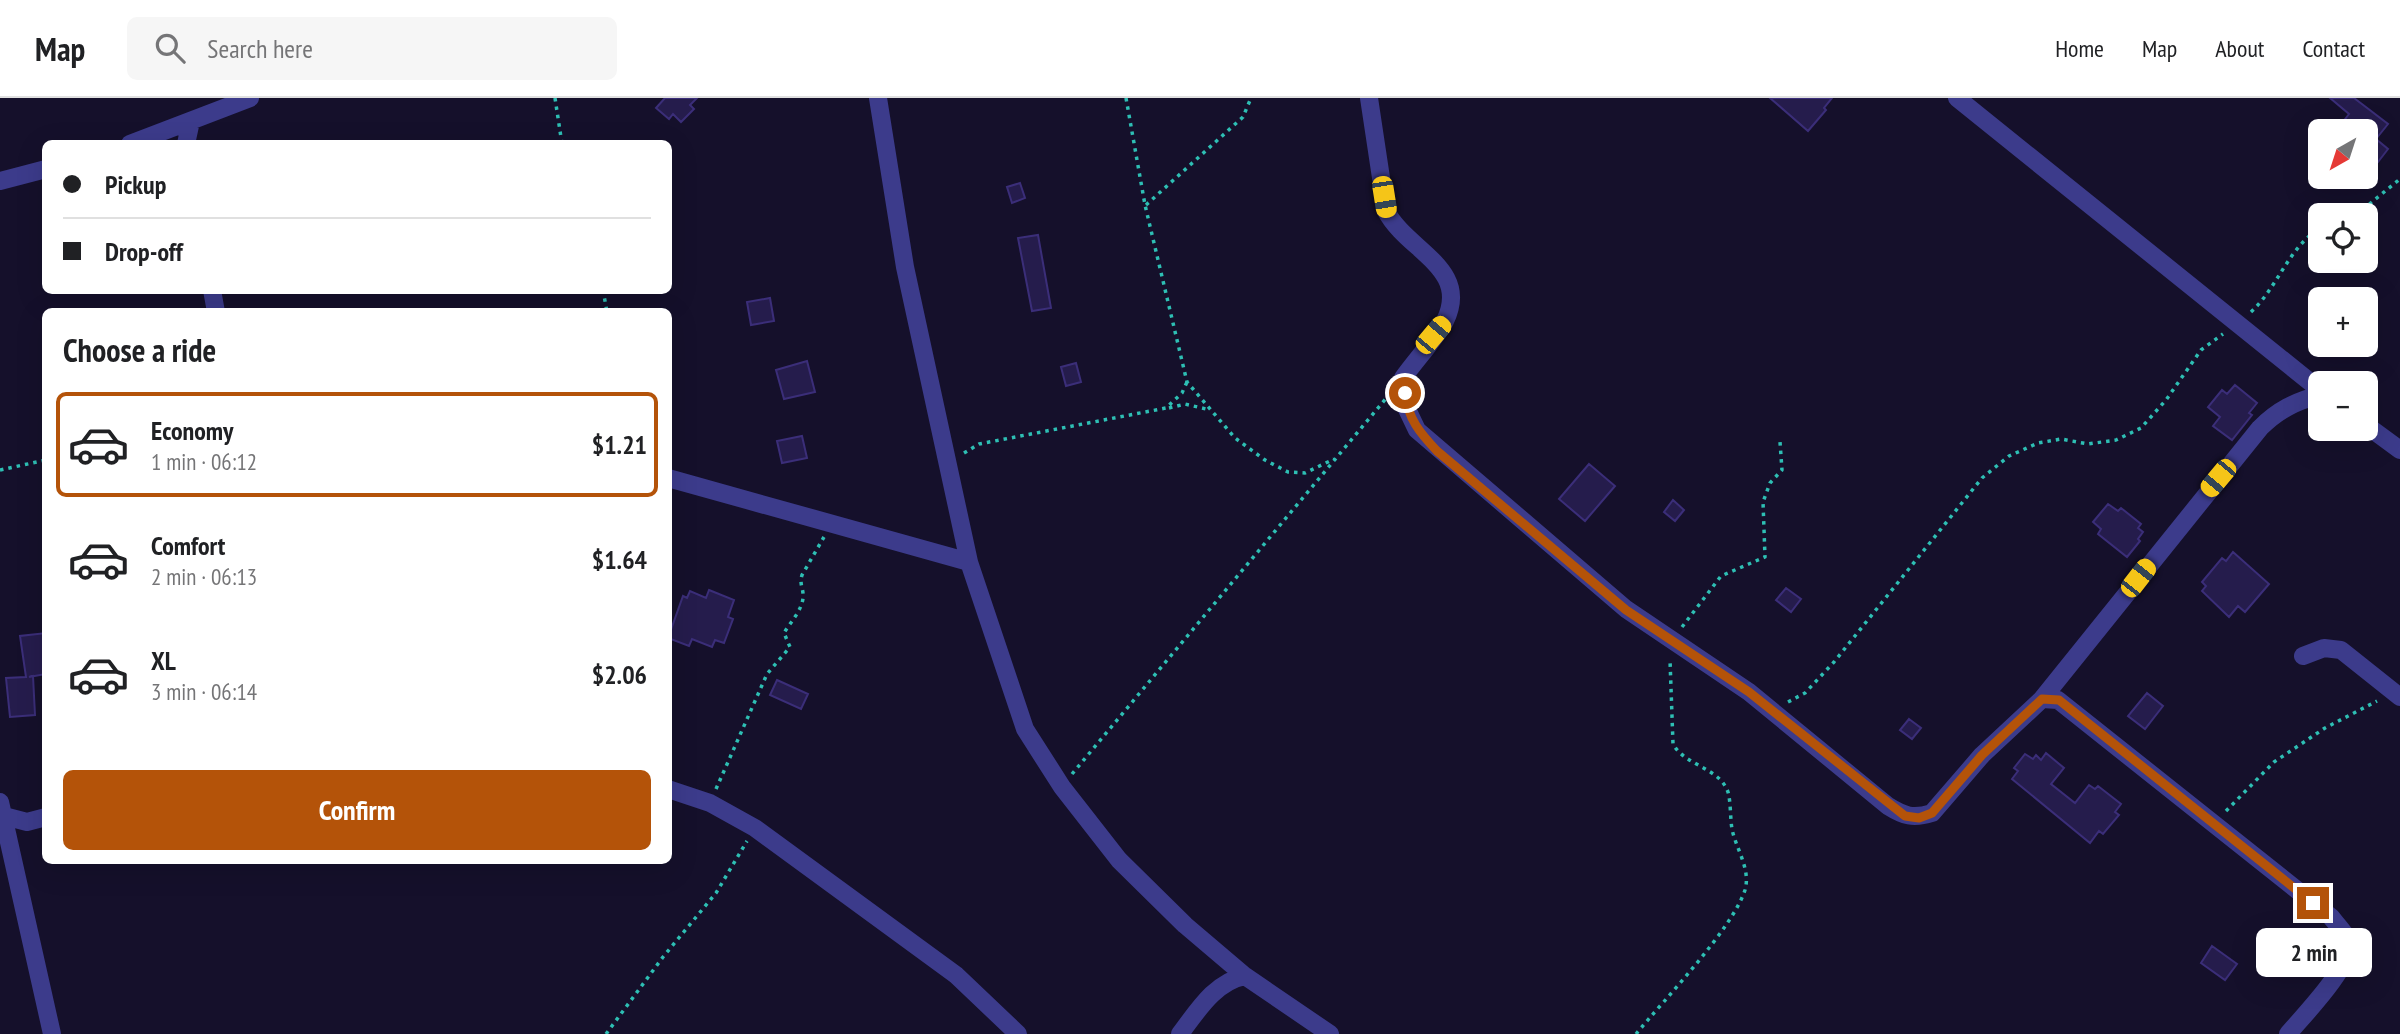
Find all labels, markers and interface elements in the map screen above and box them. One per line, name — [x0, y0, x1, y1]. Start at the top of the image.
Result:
search box — [127, 17, 617, 80]
text: Map — [35, 27, 85, 70]
icon: search — [151, 29, 189, 67]
text: Search here — [207, 32, 313, 65]
text: Home — [2055, 33, 2104, 64]
text: Map — [2142, 33, 2177, 64]
text: About — [2215, 33, 2264, 64]
text: Contact — [2302, 33, 2365, 64]
north arrow — [2308, 119, 2378, 189]
map controls — [2308, 119, 2378, 441]
text: Pickup — [105, 168, 166, 201]
car — [1371, 175, 1398, 219]
button: locate — [2308, 203, 2378, 273]
text: Drop-off — [105, 235, 183, 268]
button: + — [2308, 287, 2378, 357]
car — [1412, 312, 1455, 358]
text: Choose a ride — [63, 329, 216, 371]
button: − — [2308, 371, 2378, 441]
route start — [1389, 377, 1421, 409]
icon: car — [67, 413, 130, 476]
text: Economy — [151, 414, 233, 447]
text: $1.21 — [592, 428, 647, 461]
text: 1 min · 06:12 — [151, 447, 257, 476]
car — [2197, 455, 2240, 501]
icon: car — [67, 528, 130, 591]
text: Comfort — [151, 529, 225, 562]
text: $1.64 — [592, 543, 647, 576]
car — [2117, 555, 2160, 601]
text: 2 min · 06:13 — [151, 562, 257, 591]
icon: car — [67, 643, 130, 706]
text: XL — [151, 644, 176, 677]
text: $2.06 — [592, 658, 647, 691]
text: 3 min · 06:14 — [151, 677, 257, 706]
button: Confirm — [63, 770, 651, 850]
route end — [2297, 887, 2329, 919]
callout: 2 min — [2255, 928, 2371, 976]
text: 2 min — [2291, 938, 2337, 967]

